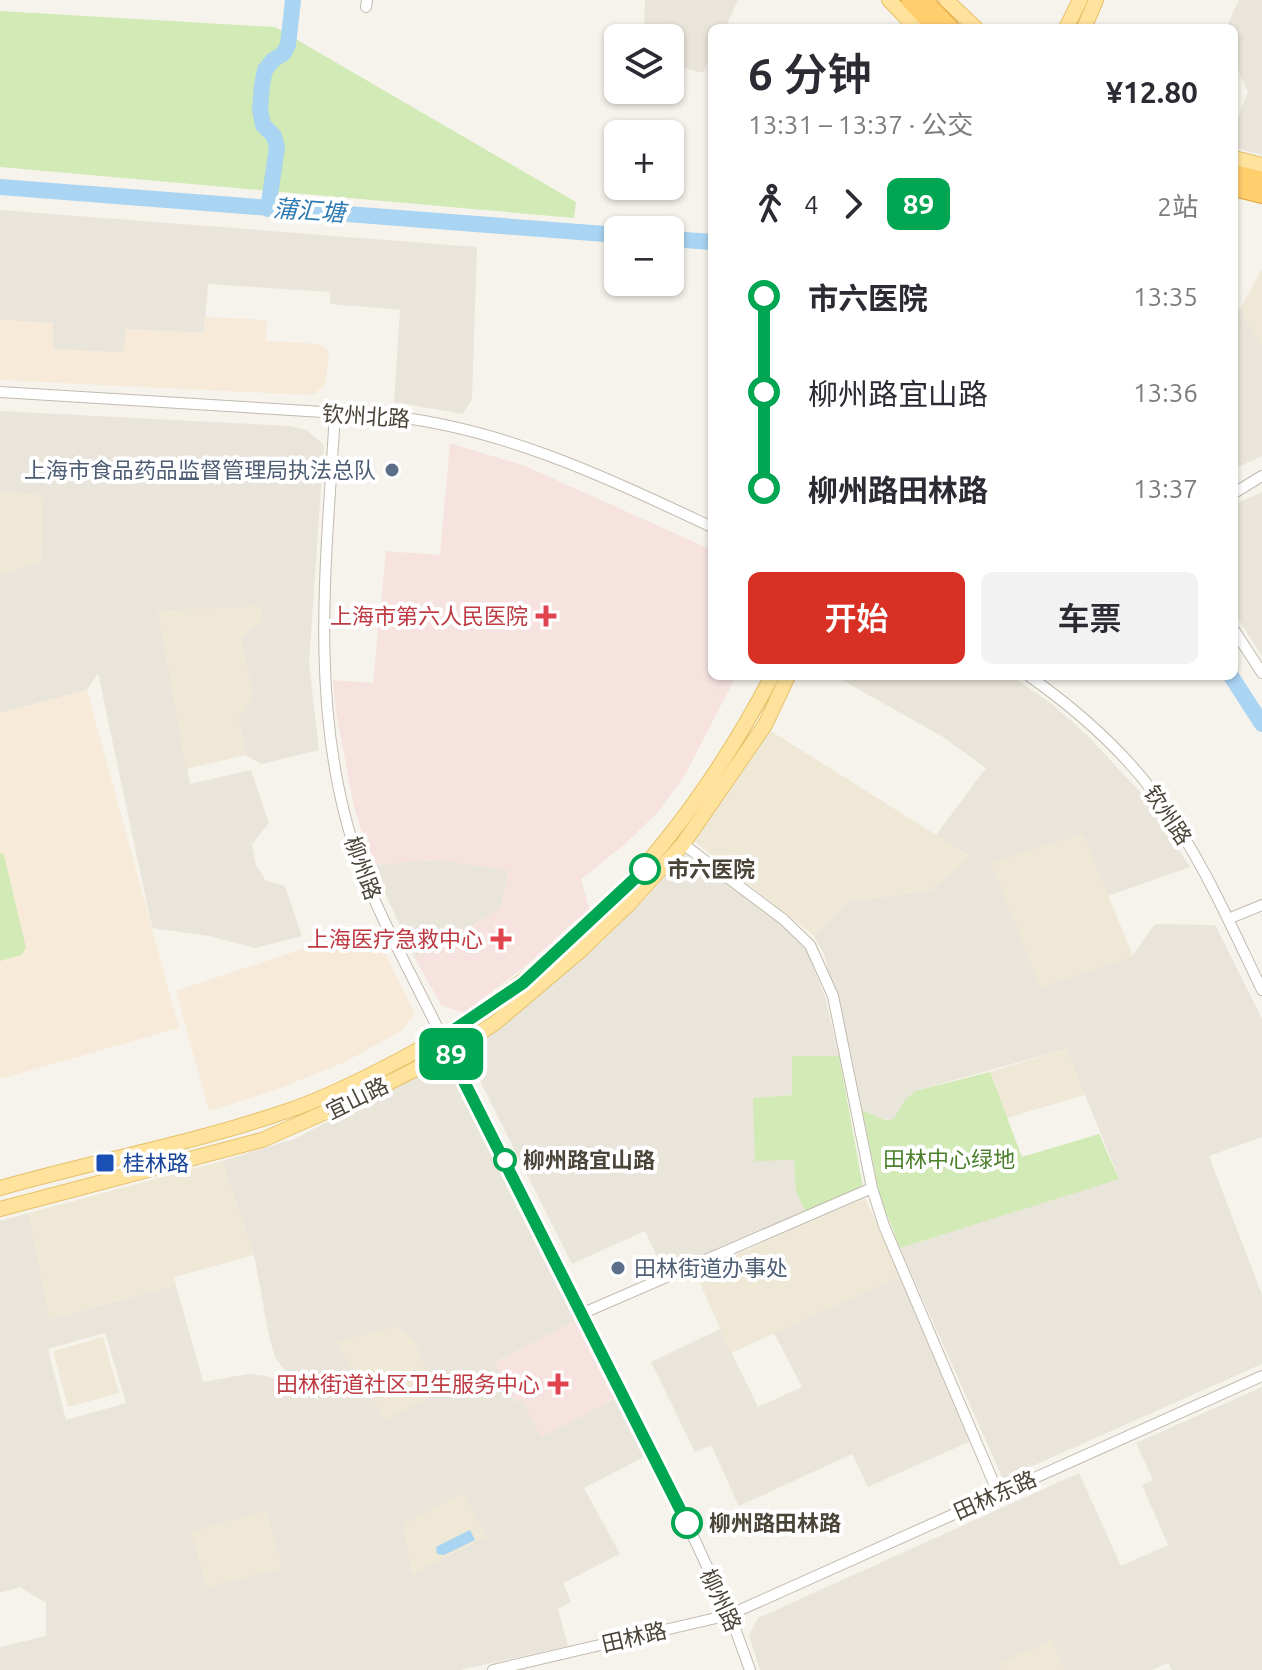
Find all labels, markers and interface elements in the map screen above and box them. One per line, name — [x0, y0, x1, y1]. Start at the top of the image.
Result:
map controls — [604, 24, 684, 296]
button: layers — [604, 24, 684, 104]
text: 6 分钟 — [748, 49, 871, 98]
text: ¥12.80 — [1106, 75, 1198, 109]
text: 13:31 – 13:37 · 公交 — [748, 110, 973, 139]
button: + — [604, 120, 684, 200]
icon: walk — [748, 182, 792, 226]
icon: forward — [831, 182, 875, 226]
text: 89 — [903, 188, 934, 219]
text: 4 — [804, 190, 819, 219]
text: 2站 — [1157, 192, 1198, 221]
water label: 蒲汇塘 — [272, 195, 350, 227]
button: − — [604, 216, 684, 296]
text: 市六医院 — [808, 281, 928, 315]
text: 13:35 — [1133, 282, 1198, 311]
text: 柳州路宜山路 — [808, 377, 988, 411]
text: 13:36 — [1133, 378, 1198, 407]
street label: 钦州北路 — [321, 400, 411, 431]
place label: 上海市食品药品监督管理局执法总队 — [24, 457, 376, 482]
marker: 上海市食品药品监督管理局执法总队 — [383, 461, 401, 479]
text: 柳州路田林路 — [808, 473, 988, 507]
text: 13:37 — [1133, 474, 1198, 503]
button: 开始 — [748, 572, 965, 664]
button: 车票 — [981, 572, 1198, 664]
place label: 上海市第六人民医院 — [330, 603, 528, 628]
marker: 上海市第六人民医院 — [535, 605, 557, 627]
street label: 钦州路 — [1140, 780, 1197, 849]
street label: 柳州路 — [340, 833, 387, 903]
marker: 市六医院 — [630, 854, 660, 884]
place label: 市六医院 — [667, 856, 755, 881]
place label: 上海医疗急救中心 — [307, 926, 483, 951]
marker: 上海医疗急救中心 — [490, 928, 512, 950]
line badge: 89 — [415, 1028, 487, 1080]
text: 89 — [435, 1038, 467, 1069]
street label: 宜山路 — [322, 1072, 392, 1123]
park label: 田林中心绿地 — [883, 1146, 1015, 1171]
place label: 柳州路宜山路 — [523, 1147, 655, 1172]
marker: 柳州路宜山路 — [494, 1149, 516, 1171]
place label: 桂林路 — [123, 1150, 189, 1175]
marker: 桂林路 — [94, 1152, 116, 1174]
place label: 田林街道办事处 — [634, 1255, 788, 1280]
marker: 田林街道办事处 — [609, 1259, 627, 1277]
place label: 田林街道社区卫生服务中心 — [276, 1371, 540, 1396]
marker: 田林街道社区卫生服务中心 — [547, 1373, 569, 1395]
street label: 田林东路 — [950, 1465, 1040, 1524]
marker: 柳州路田林路 — [672, 1508, 702, 1538]
place label: 柳州路田林路 — [709, 1510, 841, 1535]
street label: 柳州路 — [696, 1565, 747, 1635]
street label: 田林路 — [599, 1617, 669, 1656]

